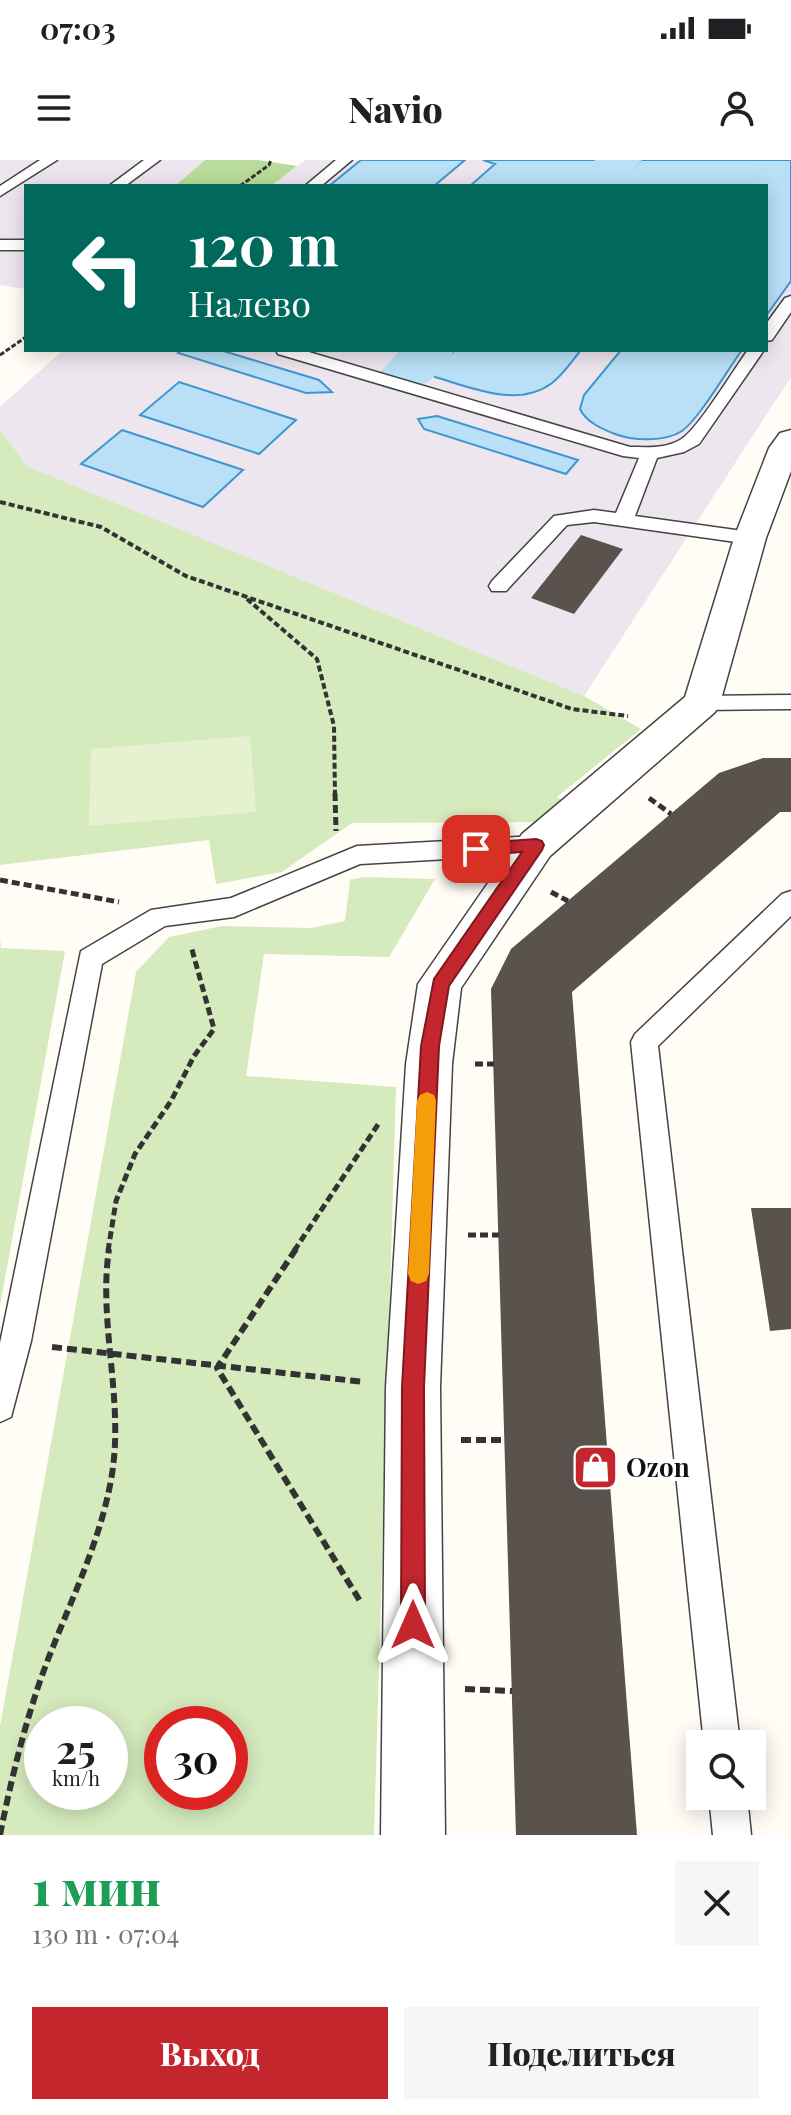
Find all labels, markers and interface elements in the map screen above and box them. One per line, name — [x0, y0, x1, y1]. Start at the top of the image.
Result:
text: 07:03 — [40, 8, 116, 48]
text: Navio — [348, 84, 443, 132]
icon: menu — [32, 86, 76, 130]
icon: person — [715, 86, 759, 130]
text: 120 m — [188, 206, 339, 281]
icon: left — [56, 216, 160, 320]
text: Налево — [188, 278, 311, 326]
pin — [442, 815, 510, 883]
icon: arrive — [454, 827, 498, 871]
shop icon: Ozon — [571, 1444, 619, 1492]
place label: Ozon — [626, 1449, 690, 1484]
position arrow — [371, 1583, 455, 1667]
speed limit sign: 30 — [144, 1706, 248, 1810]
text: 25 — [56, 1721, 96, 1774]
map controls — [686, 1730, 766, 1810]
button: search — [686, 1730, 766, 1810]
text: km/h — [52, 1764, 100, 1791]
text: 1 мин — [32, 1854, 161, 1918]
button: close — [675, 1861, 759, 1945]
text: 130 m · 07:04 — [32, 1916, 179, 1951]
button: Выход — [32, 2007, 388, 2099]
button: Поделиться — [404, 2007, 759, 2099]

